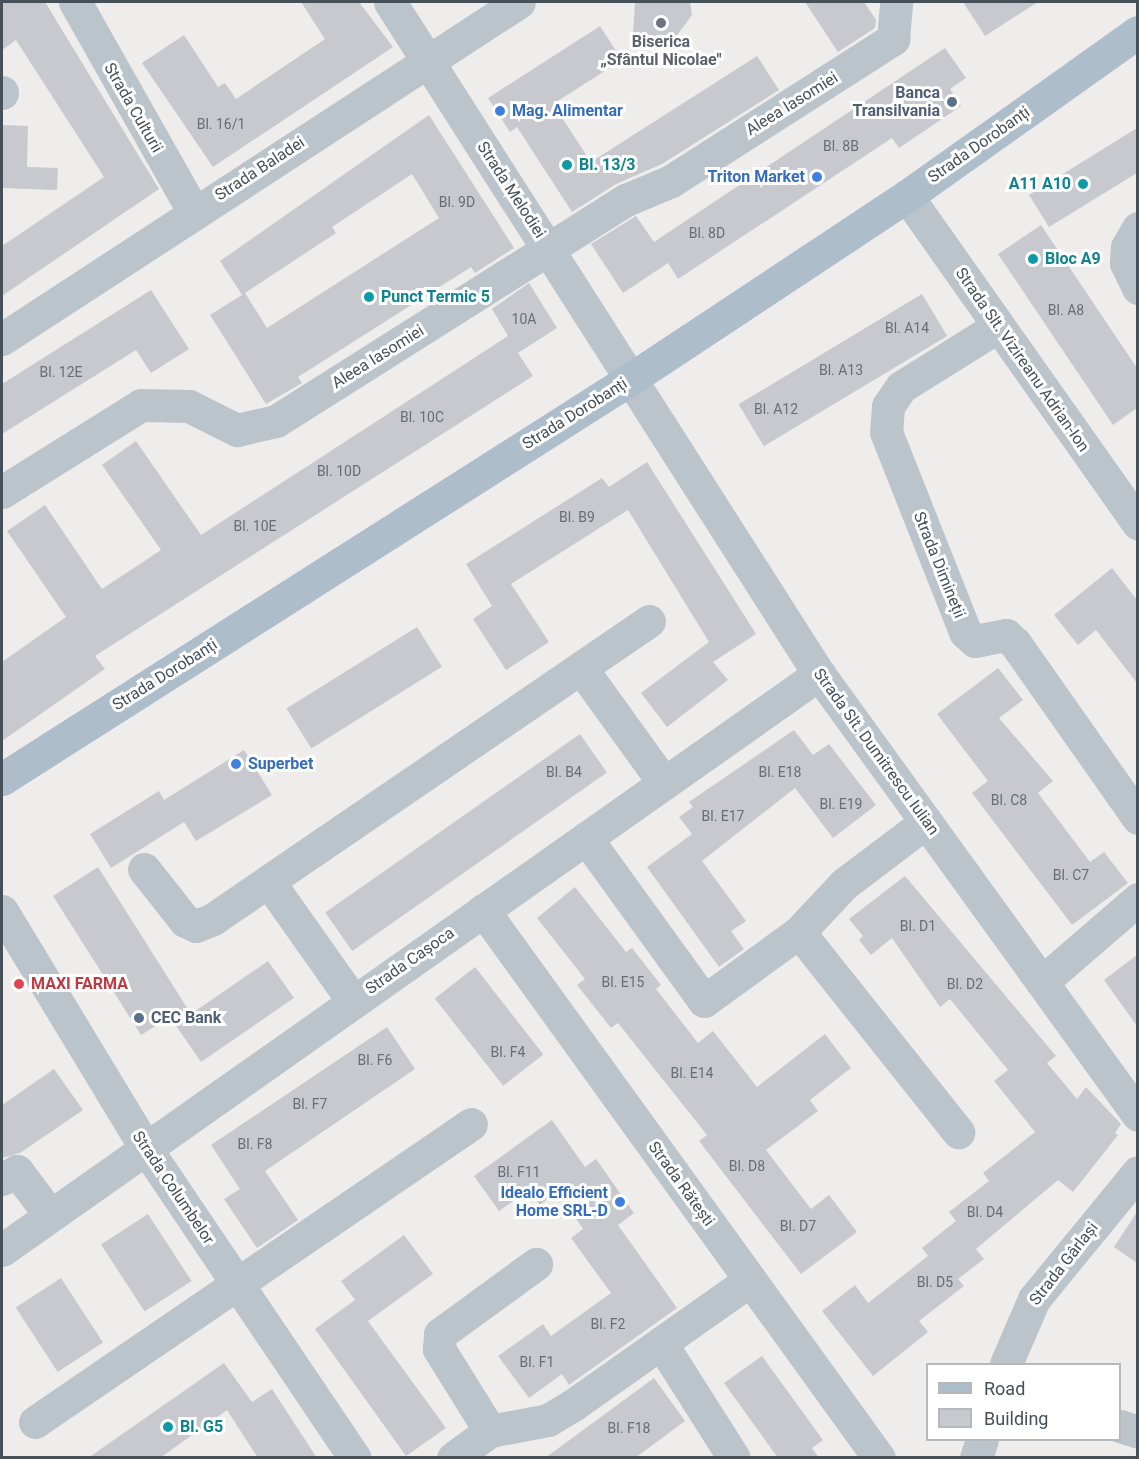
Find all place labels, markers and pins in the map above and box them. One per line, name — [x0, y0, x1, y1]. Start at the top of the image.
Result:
marker: Biserica „Sfântul Nicolae" — [654, 16, 668, 30]
place label: Biserica „Sfântul Nicolae" — [600, 32, 722, 70]
place label: Banca Transilvania — [852, 83, 940, 121]
marker: Banca Transilvania — [945, 95, 959, 109]
place label: Mag. Alimentar — [512, 101, 623, 121]
marker: Mag. Alimentar — [493, 104, 507, 118]
place label: Bl. 13/3 — [579, 155, 636, 175]
marker: Bl. 13/3 — [560, 158, 574, 172]
place label: Triton Market — [707, 167, 805, 187]
marker: Triton Market — [810, 170, 824, 184]
place label: A11 A10 — [1009, 174, 1071, 194]
marker: A11 A10 — [1076, 177, 1090, 191]
place label: Bloc A9 — [1045, 249, 1101, 269]
marker: Bloc A9 — [1026, 252, 1040, 266]
place label: Punct Termic 5 — [381, 287, 490, 307]
marker: Punct Termic 5 — [362, 290, 376, 304]
place label: Superbet — [248, 754, 313, 774]
marker: Superbet — [229, 757, 243, 771]
place label: MAXI FARMA — [31, 974, 128, 994]
marker: MAXI FARMA — [12, 977, 26, 991]
place label: CEC Bank — [151, 1008, 221, 1028]
marker: CEC Bank — [132, 1011, 146, 1025]
place label: Idealo Efficient Home SRL-D — [500, 1183, 608, 1221]
marker: Idealo Efficient Home SRL-D — [613, 1195, 627, 1209]
place label: Bl. G5 — [180, 1417, 223, 1437]
marker: Bl. G5 — [161, 1420, 175, 1434]

